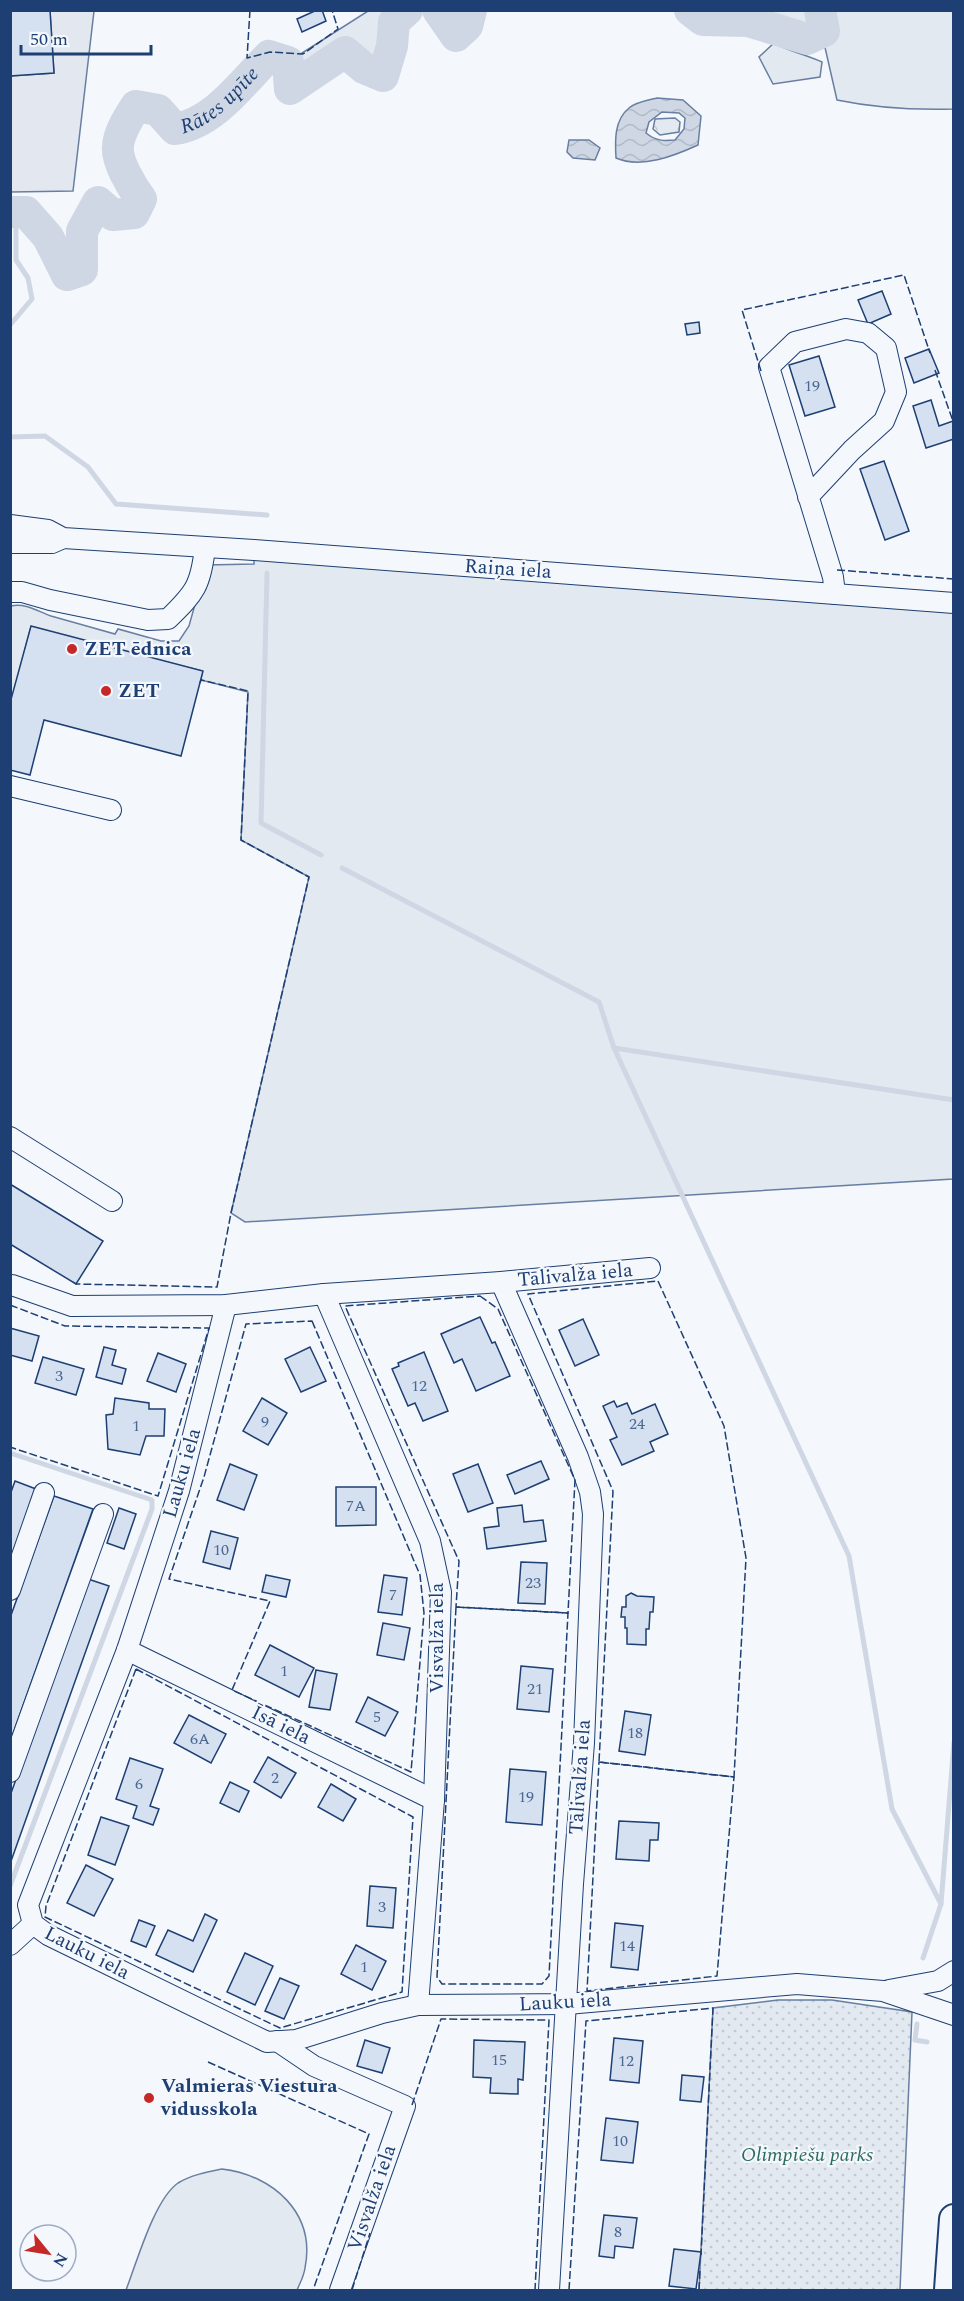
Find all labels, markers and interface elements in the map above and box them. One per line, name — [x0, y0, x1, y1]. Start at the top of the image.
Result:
scale bar — [21, 18, 152, 56]
text: 50 m — [30, 26, 68, 53]
water label: Rātes upīte — [176, 59, 267, 143]
house number: 19 — [804, 374, 820, 398]
street label: Raiņa iela — [463, 551, 553, 587]
place label: ZET ēdnica — [84, 634, 192, 664]
marker: ZET ēdnica — [65, 642, 79, 656]
place label: ZET — [118, 676, 160, 706]
marker: ZET — [99, 684, 113, 698]
street label: Tālivalža iela — [516, 1255, 634, 1295]
house number: 3 — [55, 1364, 63, 1388]
house number: 12 — [411, 1374, 427, 1398]
house number: 9 — [261, 1410, 269, 1434]
house number: 24 — [629, 1412, 645, 1436]
house number: 1 — [132, 1414, 140, 1438]
street label: Lauku iela — [155, 1424, 209, 1522]
house number: 7A — [346, 1494, 366, 1518]
house number: 10 — [213, 1538, 229, 1562]
house number: 23 — [525, 1571, 541, 1595]
street label: Visvalža iela — [422, 1582, 452, 1693]
house number: 7 — [389, 1583, 397, 1607]
house number: 1 — [280, 1659, 288, 1683]
house number: 21 — [527, 1677, 543, 1701]
street label: Īsā iela — [246, 1698, 316, 1752]
house number: 5 — [373, 1705, 381, 1729]
street label: Tālivalža iela — [561, 1718, 599, 1836]
house number: 18 — [627, 1721, 643, 1745]
house number: 6A — [190, 1727, 210, 1751]
house number: 2 — [271, 1766, 279, 1790]
house number: 6 — [135, 1772, 143, 1796]
house number: 19 — [518, 1785, 534, 1809]
house number: 3 — [378, 1895, 386, 1919]
street label: Lauku iela — [39, 1919, 135, 1987]
house number: 14 — [619, 1934, 635, 1958]
house number: 1 — [360, 1955, 368, 1979]
street label: Lauku iela — [518, 1985, 612, 2019]
house number: 15 — [491, 2048, 507, 2072]
house number: 12 — [618, 2049, 634, 2073]
place label: Valmieras Viestura vidusskola — [160, 2071, 338, 2124]
marker: Valmieras Viestura vidusskola — [142, 2091, 156, 2105]
house number: 10 — [612, 2129, 628, 2153]
street label: Visvalža iela — [340, 2140, 404, 2255]
park label: Olimpiešu parks — [741, 2140, 873, 2170]
house number: 8 — [614, 2220, 622, 2244]
north arrow — [18, 2223, 78, 2283]
text: N — [46, 2248, 74, 2272]

